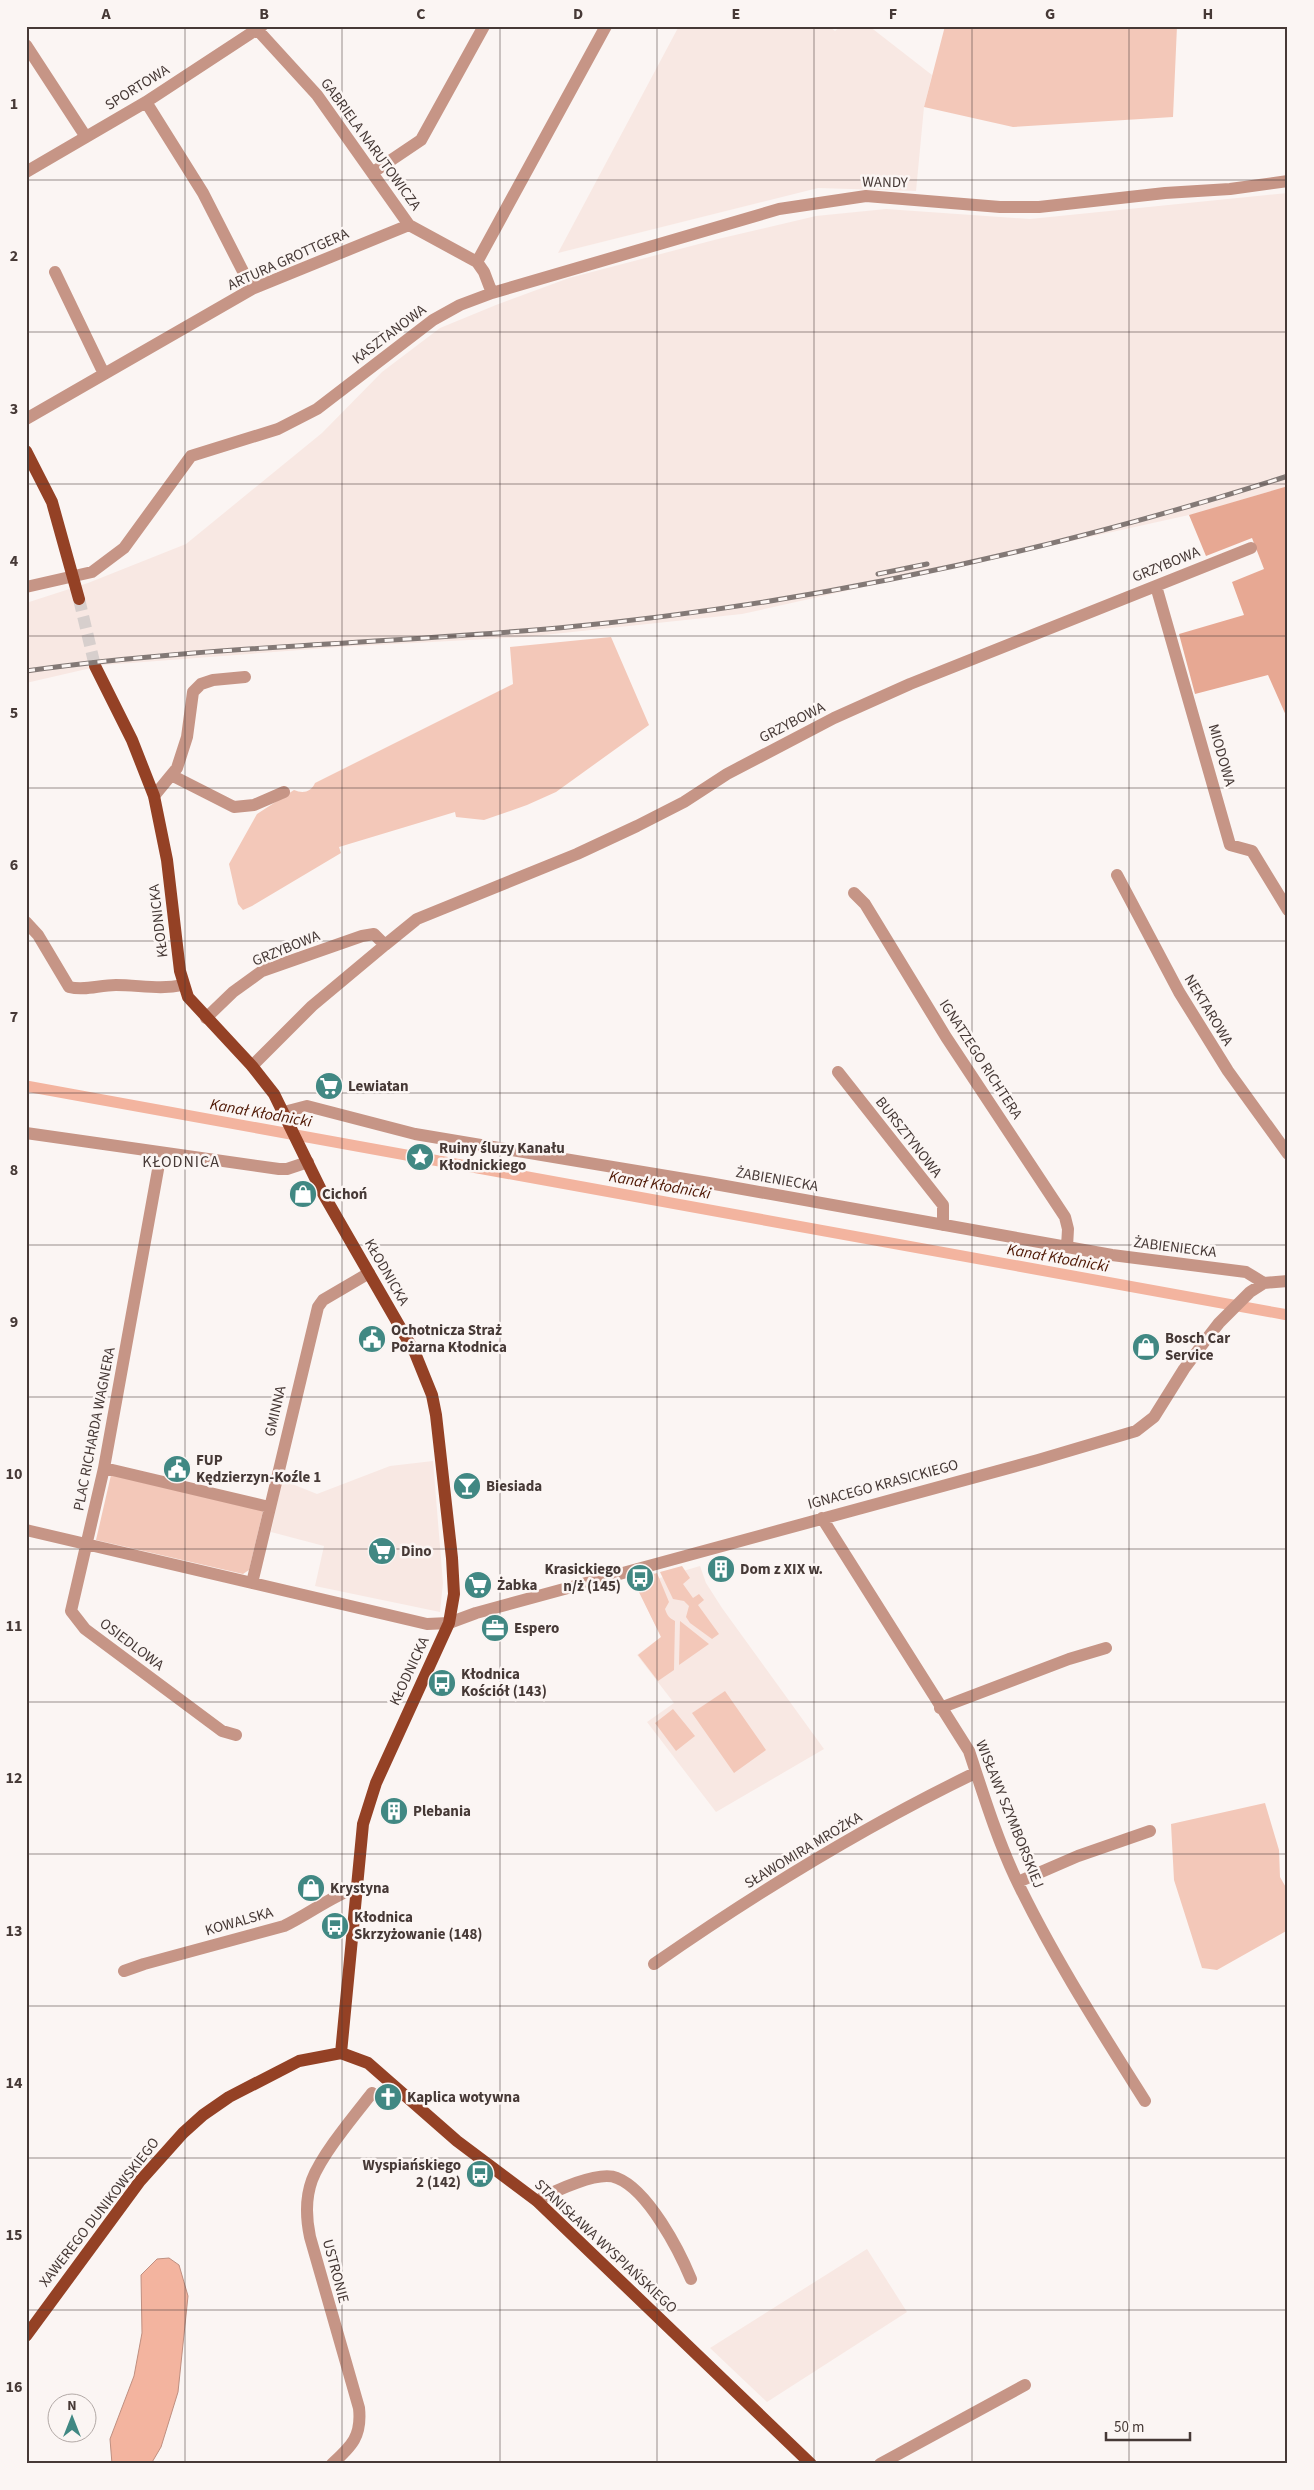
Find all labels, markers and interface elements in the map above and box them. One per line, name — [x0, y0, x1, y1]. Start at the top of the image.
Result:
text: A — [100, 3, 111, 25]
text: B — [259, 3, 269, 25]
text: C — [416, 3, 426, 25]
text: D — [573, 3, 583, 25]
text: E — [732, 3, 740, 25]
text: F — [889, 3, 897, 25]
text: G — [1045, 3, 1055, 25]
text: H — [1203, 3, 1213, 25]
street label: SPORTOWA — [101, 59, 174, 115]
street label: GABRIELA NARUTOWICZA — [315, 74, 426, 215]
text: 1 — [10, 93, 18, 115]
street label: WANDY — [862, 172, 909, 193]
street label: ARTURA GROTTGERA — [224, 223, 353, 296]
text: 2 — [10, 245, 18, 267]
street label: KASZTANOWA — [348, 299, 431, 369]
text: 3 — [10, 398, 18, 420]
street label: GRZYBOWA — [1129, 541, 1204, 588]
text: 4 — [10, 550, 19, 572]
street label: GRZYBOWA — [756, 697, 830, 748]
text: 5 — [10, 702, 18, 724]
street label: MIODOWA — [1203, 722, 1241, 790]
text: 6 — [10, 854, 18, 876]
street label: KŁODNICKA — [143, 882, 173, 959]
street label: GRZYBOWA — [249, 925, 324, 972]
street label: NEKTAROWA — [1179, 971, 1239, 1051]
street label: IGNATZEGO RICHTERA — [934, 995, 1028, 1124]
text: 7 — [10, 1006, 18, 1028]
supermarket icon: Lewiatan — [314, 1071, 344, 1101]
place label: Lewiatan — [348, 1076, 409, 1097]
street label: BURSZTYNOWA — [870, 1092, 947, 1183]
water label: Kanał Kłodnicki — [208, 1093, 314, 1133]
place label: Ruiny śluzy Kanału Kłodnickiego — [439, 1138, 565, 1176]
place icon: Ruiny śluzy Kanału Kłodnickiego — [405, 1142, 435, 1172]
district label: KŁODNICA — [142, 1151, 220, 1173]
text: 8 — [10, 1159, 18, 1181]
street label: ŻABIENIECKA — [734, 1162, 821, 1197]
water label: Kanał Kłodnicki — [607, 1165, 713, 1205]
shop icon: Cichoń — [288, 1179, 318, 1209]
place label: Cichoń — [322, 1184, 367, 1205]
street label: ŻABIENIECKA — [1132, 1232, 1219, 1263]
street label: KŁODNICKA — [359, 1235, 415, 1310]
water label: Kanał Kłodnicki — [1005, 1238, 1111, 1278]
text: 9 — [10, 1311, 18, 1333]
place label: Ochotnicza Straż Pożarna Kłodnica — [391, 1320, 507, 1358]
public building icon: Ochotnicza Straż Pożarna Kłodnica — [357, 1324, 387, 1354]
place label: Bosch Car Service — [1165, 1328, 1230, 1366]
shop icon: Bosch Car Service — [1131, 1332, 1161, 1362]
street label: PLAC RICHARDA WAGNERA — [68, 1345, 121, 1513]
street label: GMINNA — [259, 1383, 292, 1439]
place label: FUP Kędzierzyn-Koźle 1 — [196, 1450, 321, 1488]
public building icon: FUP Kędzierzyn-Koźle 1 — [162, 1454, 192, 1484]
street label: IGNACEGO KRASICKIEGO — [805, 1454, 961, 1515]
text: 10 — [6, 1463, 22, 1485]
bar icon: Biesiada — [452, 1471, 482, 1501]
place label: Biesiada — [486, 1476, 542, 1497]
supermarket icon: Dino — [367, 1536, 397, 1566]
place label: Dino — [401, 1541, 432, 1562]
building icon: Dom z XIX w. — [706, 1554, 736, 1584]
place label: Krasickiego n/ż (145) — [544, 1559, 621, 1597]
place label: Dom z XIX w. — [740, 1559, 823, 1580]
bus stop icon: Krasickiego n/ż (145) — [625, 1563, 655, 1593]
supermarket icon: Żabka — [463, 1570, 493, 1600]
place label: Żabka — [497, 1575, 538, 1596]
street label: OSIEDLOWA — [95, 1613, 169, 1676]
office icon: Espero — [480, 1613, 510, 1643]
text: 11 — [6, 1615, 22, 1637]
place label: Espero — [514, 1618, 559, 1639]
street label: KŁODNICKA — [384, 1633, 435, 1709]
place label: Kłodnica Kościół (143) — [461, 1664, 547, 1702]
bus stop icon: Kłodnica Kościół (143) — [427, 1668, 457, 1698]
street label: WISŁAWY SZYMBORSKIEJ — [970, 1737, 1049, 1891]
text: 12 — [6, 1767, 22, 1789]
building icon: Plebania — [379, 1796, 409, 1826]
place label: Plebania — [413, 1801, 471, 1822]
street label: SŁAWOMIRA MROŻKA — [741, 1807, 867, 1894]
shop icon: Krystyna — [296, 1873, 326, 1903]
place label: Krystyna — [330, 1878, 390, 1899]
street label: KOWALSKA — [203, 1902, 276, 1941]
place label: Kłodnica Skrzyżowanie (148) — [354, 1907, 483, 1945]
bus stop icon: Kłodnica Skrzyżowanie (148) — [320, 1911, 350, 1941]
text: 13 — [6, 1920, 22, 1942]
text: 14 — [6, 2072, 23, 2094]
church icon: Kaplica wotywna — [373, 2082, 403, 2112]
place label: Kaplica wotywna — [407, 2087, 520, 2108]
street label: XAWEREGO DUNIKOWSKIEGO — [34, 2133, 164, 2291]
place label: Wyspiańskiego 2 (142) — [362, 2155, 461, 2193]
bus stop icon: Wyspiańskiego 2 (142) — [465, 2159, 495, 2189]
street label: STANISŁAWA WYSPIAŃSKIEGO — [530, 2174, 682, 2318]
text: 15 — [6, 2224, 22, 2246]
street label: USTRONIE — [317, 2237, 354, 2305]
text: 16 — [6, 2376, 22, 2398]
north arrow — [48, 2392, 98, 2442]
text: N — [67, 2396, 77, 2416]
scale bar — [1106, 2410, 1190, 2442]
text: 50 m — [1114, 2417, 1144, 2438]

